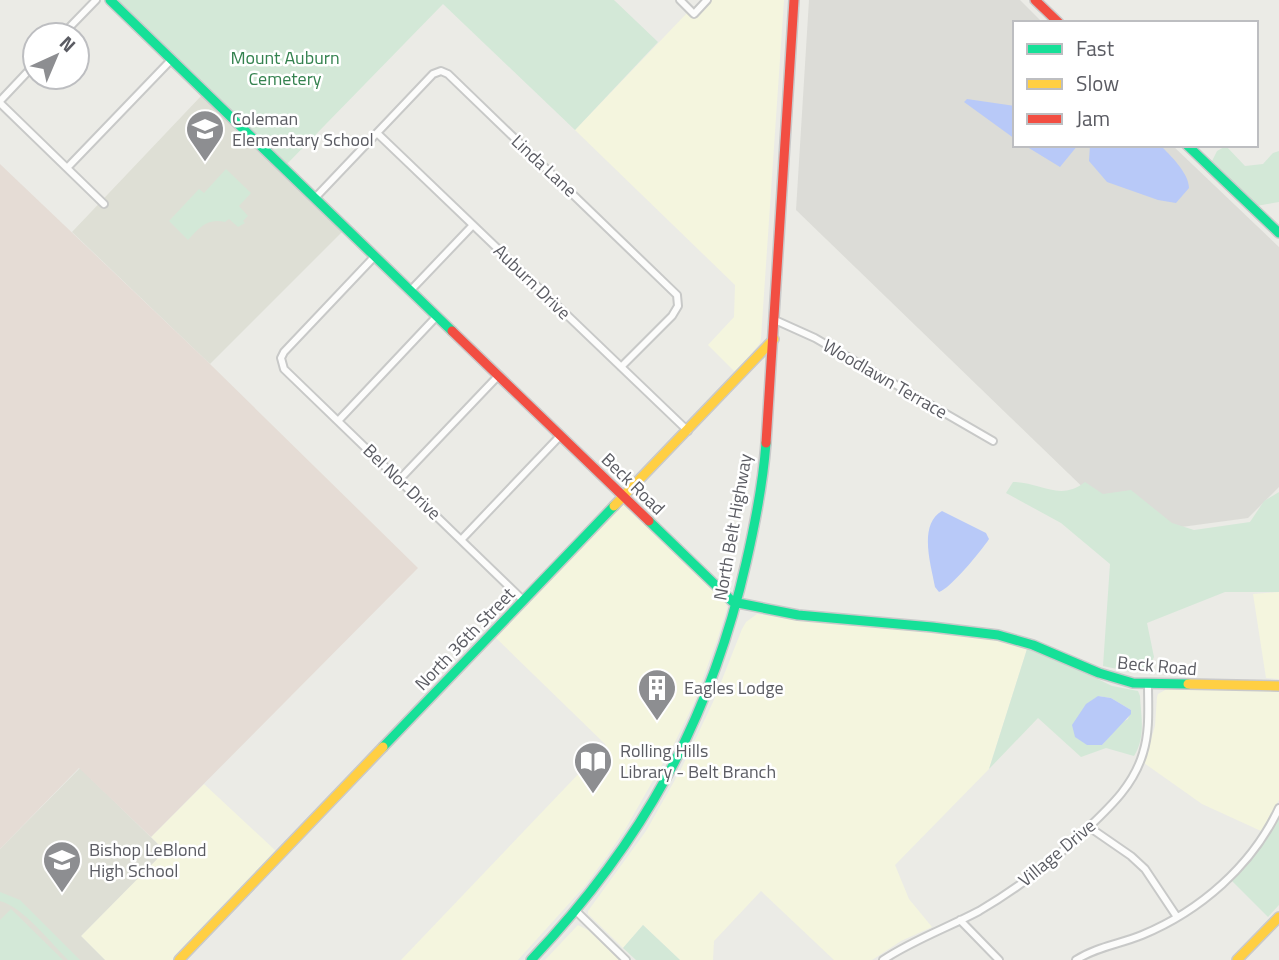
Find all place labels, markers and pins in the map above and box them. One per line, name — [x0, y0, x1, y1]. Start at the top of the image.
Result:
place label: Coleman Elementary School — [232, 105, 374, 153]
school or university icon: Coleman Elementary School — [184, 108, 226, 163]
building icon: Eagles Lodge — [636, 667, 678, 722]
place label: Eagles Lodge — [684, 674, 784, 701]
place label: Rolling Hills Library - Belt Branch — [620, 737, 776, 785]
library icon: Rolling Hills Library - Belt Branch — [572, 740, 614, 795]
place label: Bishop LeBlond High School — [89, 836, 207, 884]
school or university icon: Bishop LeBlond High School — [41, 839, 83, 894]

